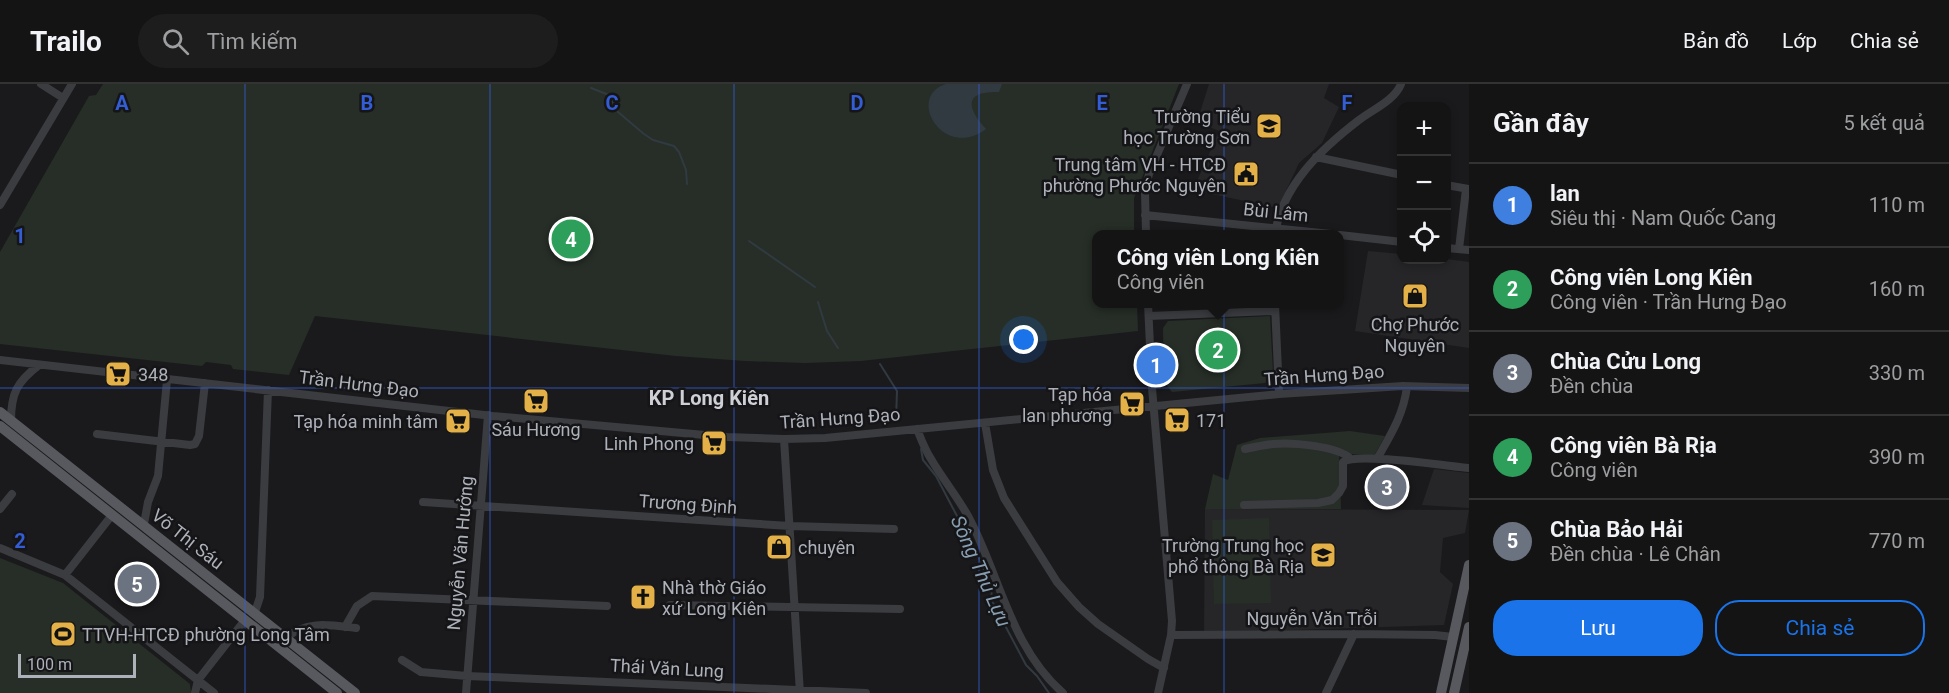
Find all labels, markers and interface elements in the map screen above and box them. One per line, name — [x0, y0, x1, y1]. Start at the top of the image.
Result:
search box — [138, 14, 558, 68]
text: Trailo — [30, 25, 102, 58]
icon: search — [159, 25, 192, 58]
text: Tìm kiếm — [207, 29, 298, 54]
text: Bản đồ — [1683, 29, 1749, 53]
text: Lớp — [1782, 29, 1817, 53]
text: Chia sẻ — [1850, 29, 1919, 53]
text: A — [115, 91, 129, 115]
text: B — [361, 91, 373, 115]
text: C — [605, 91, 619, 115]
text: D — [851, 91, 864, 115]
text: E — [1096, 91, 1108, 115]
text: F — [1342, 91, 1353, 115]
map controls — [1397, 102, 1451, 264]
button: + — [1397, 102, 1451, 156]
place label: Trường Tiểu học Trường Sơn — [1123, 106, 1250, 148]
text: Gần đây — [1493, 108, 1589, 138]
school or university icon: Trường Tiểu học Trường Sơn — [1254, 111, 1284, 141]
text: 5 kết quả — [1843, 111, 1925, 135]
place label: Trung tâm VH - HTCĐ phường Phước Nguyên — [1043, 154, 1226, 196]
button: − — [1397, 156, 1451, 210]
public building icon: Trung tâm VH - HTCĐ phường Phước Nguyên — [1231, 159, 1261, 189]
text: lan — [1550, 181, 1580, 206]
text: 1 — [1507, 193, 1518, 217]
text: 110 m — [1869, 193, 1925, 217]
street label: Bùi Lâm — [1242, 198, 1310, 226]
text: Siêu thị · Nam Quốc Cang — [1550, 206, 1776, 230]
button: locate — [1397, 210, 1451, 264]
pin: 4 — [552, 216, 590, 262]
text: 1 — [14, 224, 26, 248]
popup — [1092, 230, 1344, 308]
text: Công viên Long Kiên — [1117, 245, 1319, 270]
text: Công viên Long Kiên — [1550, 265, 1753, 290]
text: Công viên — [1117, 270, 1205, 294]
text: 2 — [1507, 277, 1518, 301]
text: 160 m — [1869, 277, 1925, 301]
shop icon: Chợ Phước Nguyên — [1400, 281, 1430, 311]
text: Công viên · Trần Hưng Đạo — [1550, 290, 1787, 314]
place label: Chợ Phước Nguyên — [1371, 314, 1459, 356]
your location — [1009, 325, 1038, 354]
pin: 2 — [1198, 328, 1238, 372]
pin: 1 — [1136, 342, 1176, 388]
text: Chùa Cửu Long — [1550, 349, 1701, 374]
supermarket icon: 348 — [103, 359, 133, 389]
street label: Trần Hưng Đạo — [1263, 360, 1385, 390]
text: 3 — [1507, 361, 1518, 385]
text: 330 m — [1869, 361, 1925, 385]
place label: 348 — [138, 364, 168, 385]
street label: Trần Hưng Đạo — [298, 366, 420, 402]
text: Đền chùa — [1550, 374, 1633, 398]
place label: Tạp hóa lan phương — [1022, 384, 1112, 426]
supermarket icon: Sáu Hương — [521, 386, 551, 416]
district label: KP Long Kiên — [649, 386, 769, 410]
supermarket icon: Tạp hóa lan phương — [1117, 389, 1147, 419]
street label: Trần Hưng Đạo — [779, 403, 901, 433]
supermarket icon: 171 — [1162, 405, 1192, 435]
supermarket icon: Tạp hóa minh tâm — [443, 406, 473, 436]
place label: 171 — [1196, 410, 1226, 431]
place label: Tạp hóa minh tâm — [294, 411, 438, 432]
place label: Sáu Hương — [491, 419, 581, 440]
supermarket icon: Linh Phong — [699, 428, 729, 458]
place label: Linh Phong — [604, 433, 694, 454]
text: Công viên Bà Rịa — [1550, 433, 1717, 458]
text: 4 — [1507, 445, 1518, 469]
text: 390 m — [1869, 445, 1925, 469]
text: Công viên — [1550, 458, 1638, 482]
pin: 3 — [1368, 464, 1406, 510]
street label: Nguyễn Văn Hưởng — [443, 475, 477, 631]
street label: Trương Định — [638, 490, 738, 518]
street label: Võ Thị Sáu — [148, 504, 228, 574]
water label: Sông Thủ Lựu — [946, 512, 1016, 631]
text: Chùa Bảo Hải — [1550, 517, 1683, 542]
text: 2 — [14, 529, 26, 553]
text: 5 — [1507, 529, 1518, 553]
text: 770 m — [1869, 529, 1925, 553]
shop icon: chuyên — [764, 532, 794, 562]
place label: Trường Trung học phổ thông Bà Rịa — [1162, 535, 1304, 577]
place label: chuyên — [798, 537, 855, 558]
school or university icon: Trường Trung học phổ thông Bà Rịa — [1308, 540, 1338, 570]
text: Đền chùa · Lê Chân — [1550, 542, 1721, 566]
pin: 5 — [118, 562, 156, 606]
place label: Nhà thờ Giáo xứ Long Kiên — [662, 577, 766, 619]
church icon: Nhà thờ Giáo xứ Long Kiên — [628, 582, 658, 612]
button: Lưu — [1493, 600, 1703, 656]
button: Chia sẻ — [1715, 600, 1925, 656]
street label: Nguyễn Văn Trỗi — [1247, 608, 1377, 629]
sports icon: TTVH-HTCĐ phường Long Tâm — [48, 619, 78, 649]
place label: TTVH-HTCĐ phường Long Tâm — [82, 624, 330, 645]
scale bar — [18, 651, 136, 678]
text: 100 m — [27, 655, 72, 674]
street label: Thái Văn Lung — [610, 655, 724, 681]

